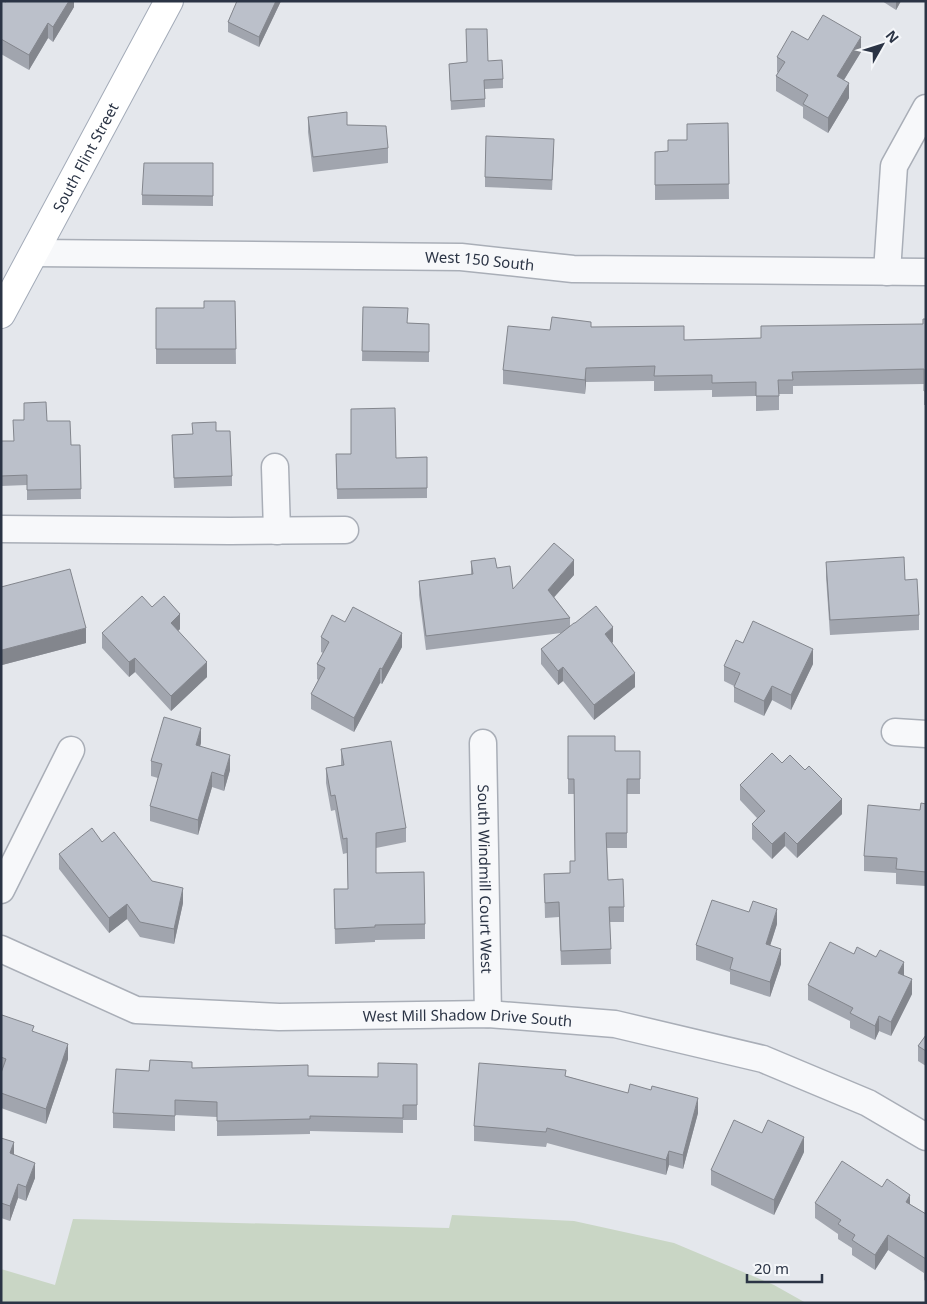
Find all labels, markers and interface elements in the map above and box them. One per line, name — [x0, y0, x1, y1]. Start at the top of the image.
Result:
north arrow — [857, 20, 907, 70]
text: N — [882, 26, 903, 47]
street label: South Flint Street — [48, 98, 123, 215]
street label: West 150 South — [425, 247, 535, 275]
street label: South Windmill Court West — [474, 784, 497, 974]
street label: West Mill Shadow Drive South — [363, 1004, 573, 1031]
scale bar — [747, 1252, 822, 1284]
text: 20 m — [754, 1258, 789, 1278]

